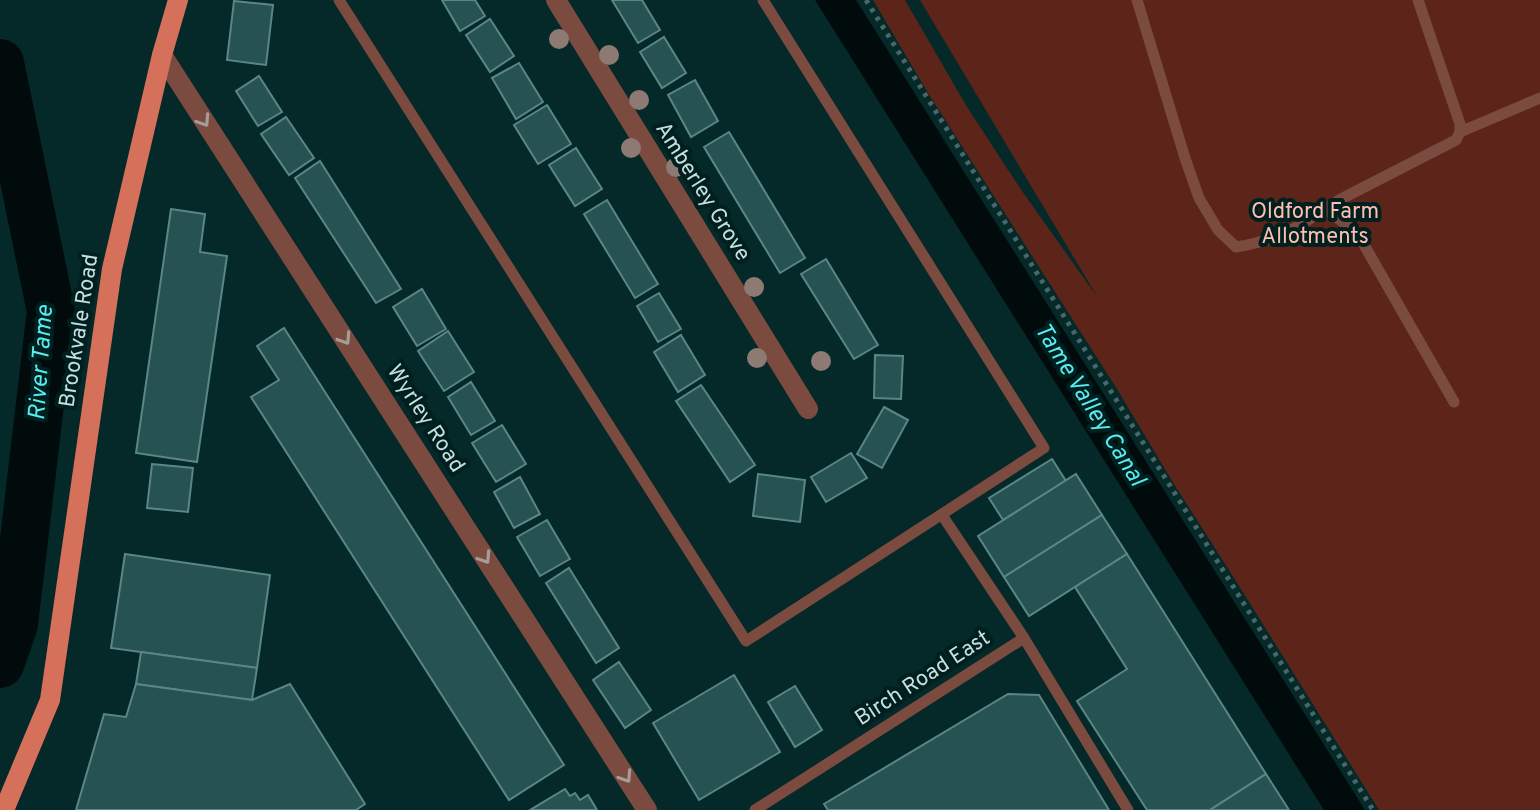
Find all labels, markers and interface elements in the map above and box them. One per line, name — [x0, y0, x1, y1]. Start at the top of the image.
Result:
one-way arrow — [195, 112, 210, 126]
street label: Amberley Grove — [648, 117, 756, 267]
park label: Oldford Farm Allotments — [1251, 199, 1379, 251]
street label: Brookvale Road — [55, 252, 105, 410]
water label: River Tame — [23, 304, 61, 422]
water label: Tame Valley Canal — [1027, 318, 1152, 494]
one-way arrow — [335, 331, 350, 345]
street label: Wyrley Road — [380, 360, 470, 478]
one-way arrow — [476, 549, 491, 564]
street label: Birch Road East — [850, 625, 996, 733]
one-way arrow — [616, 768, 631, 783]

